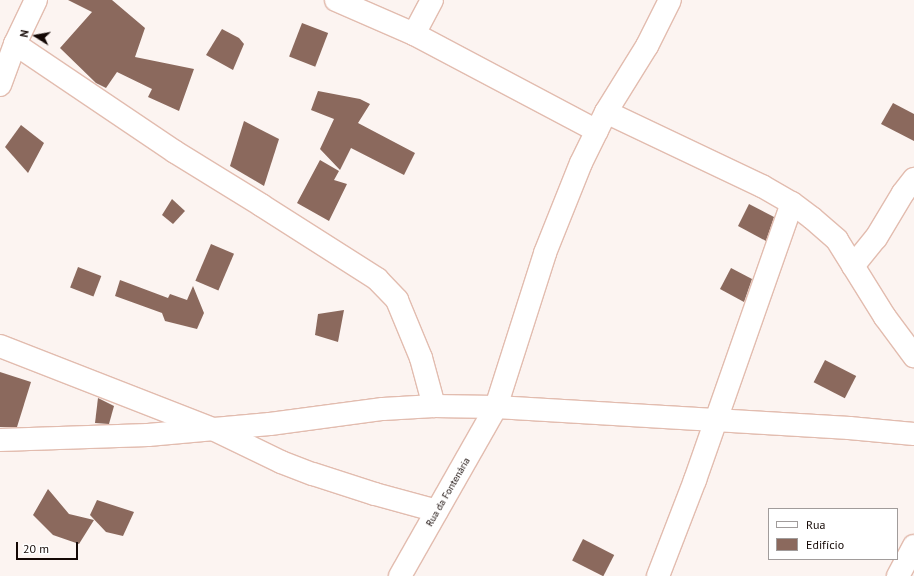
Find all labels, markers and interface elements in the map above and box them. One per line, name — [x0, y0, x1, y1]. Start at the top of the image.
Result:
north arrow — [16, 16, 56, 56]
text: N — [17, 29, 32, 39]
street label: Rua da Fontenária — [423, 455, 473, 529]
legend — [768, 508, 898, 560]
text: Rua — [806, 517, 825, 532]
scale bar — [18, 534, 80, 560]
text: Edifício — [806, 537, 844, 552]
text: 20 m — [23, 541, 49, 556]

